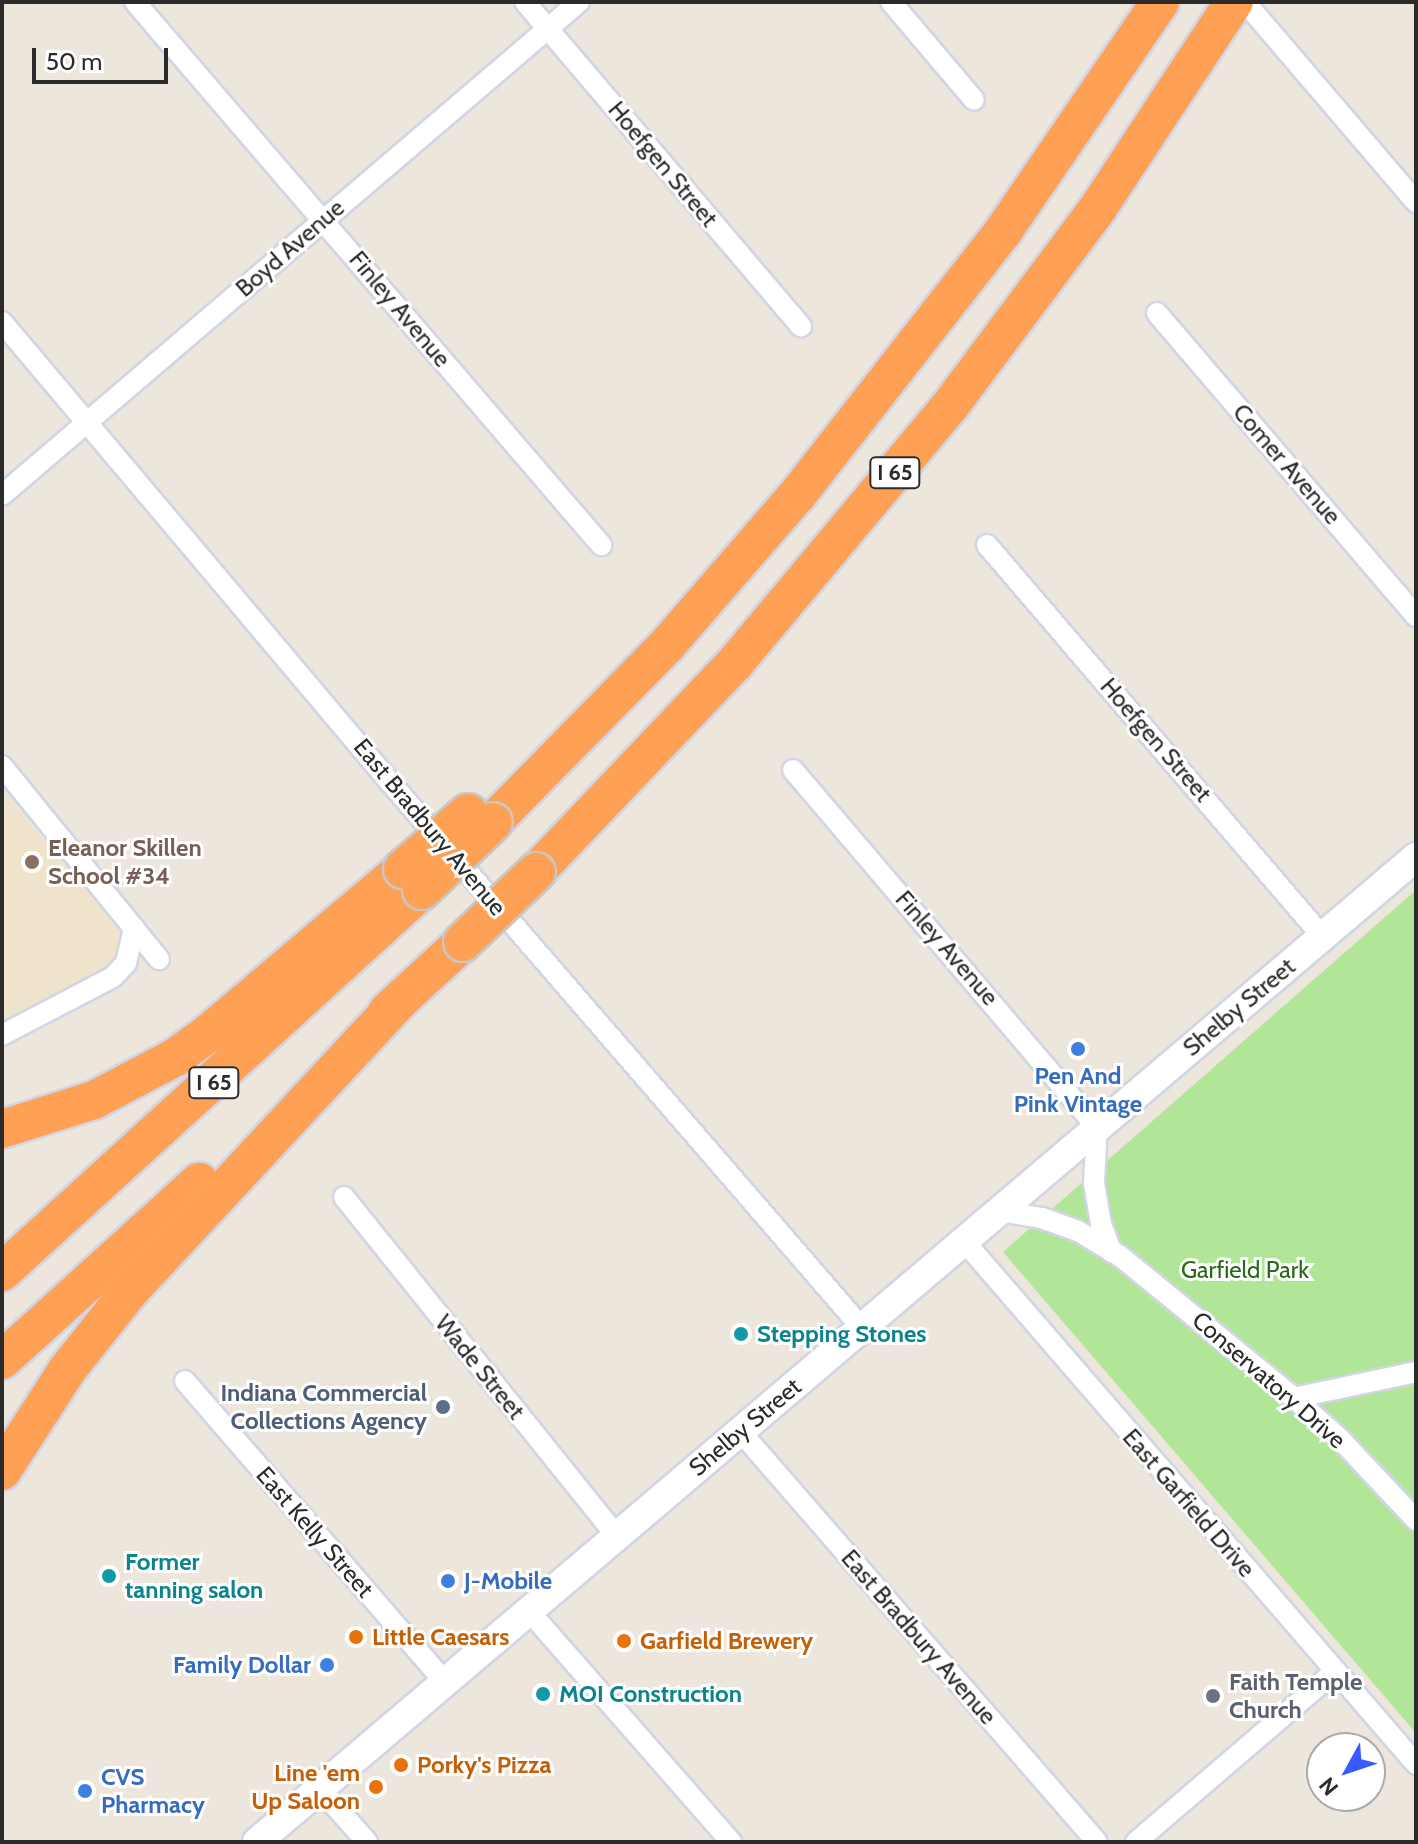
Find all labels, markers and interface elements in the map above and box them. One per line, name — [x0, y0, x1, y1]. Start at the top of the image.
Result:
scale bar — [36, 32, 172, 82]
text: 50 m — [46, 47, 102, 76]
street label: Hoefgen Street — [602, 95, 724, 233]
street label: Boyd Avenue — [230, 193, 350, 303]
street label: Finley Avenue — [343, 245, 457, 373]
street label: Comer Avenue — [1227, 398, 1347, 530]
road number: I 65 — [869, 455, 921, 491]
street label: Hoefgen Street — [1094, 672, 1218, 808]
street label: East Bradbury Avenue — [348, 733, 512, 921]
place label: Eleanor Skillen School #34 — [48, 834, 202, 890]
marker: Eleanor Skillen School #34 — [23, 853, 41, 871]
street label: Finley Avenue — [889, 885, 1005, 1011]
street label: Shelby Street — [1177, 952, 1301, 1062]
marker: Pen And Pink Vintage — [1069, 1040, 1087, 1058]
place label: Pen And Pink Vintage — [1014, 1062, 1142, 1118]
road number: I 65 — [188, 1065, 240, 1101]
park label: Garfield Park — [1181, 1256, 1309, 1284]
street label: Conservatory Drive — [1186, 1306, 1352, 1454]
street label: Wade Street — [429, 1309, 531, 1425]
place label: Stepping Stones — [757, 1320, 926, 1348]
marker: Stepping Stones — [732, 1325, 750, 1343]
street label: Shelby Street — [683, 1372, 807, 1482]
place label: Indiana Commercial Collections Agency — [220, 1379, 427, 1435]
marker: Indiana Commercial Collections Agency — [434, 1398, 452, 1416]
street label: East Garfield Drive — [1117, 1423, 1261, 1583]
street label: East Kelly Street — [250, 1461, 380, 1603]
street label: East Bradbury Avenue — [835, 1544, 1003, 1730]
place label: Former tanning salon — [125, 1548, 263, 1604]
marker: Former tanning salon — [100, 1567, 118, 1585]
place label: J-Mobile — [464, 1567, 552, 1595]
marker: J-Mobile — [439, 1572, 457, 1590]
place label: Little Caesars — [372, 1623, 509, 1651]
place label: Garfield Brewery — [640, 1627, 813, 1655]
marker: Little Caesars — [347, 1628, 365, 1646]
marker: Garfield Brewery — [615, 1632, 633, 1650]
place label: Family Dollar — [173, 1651, 311, 1679]
marker: Family Dollar — [318, 1656, 336, 1674]
place label: Faith Temple Church — [1229, 1668, 1362, 1724]
place label: MOI Construction — [559, 1680, 742, 1708]
marker: MOI Construction — [534, 1685, 552, 1703]
marker: Faith Temple Church — [1204, 1687, 1222, 1705]
north arrow — [1306, 1732, 1386, 1812]
place label: Porky's Pizza — [417, 1751, 551, 1779]
marker: Porky's Pizza — [392, 1756, 410, 1774]
place label: Line 'em Up Saloon — [251, 1759, 360, 1815]
place label: CVS Pharmacy — [101, 1763, 205, 1819]
text: N — [1313, 1772, 1344, 1801]
marker: Line 'em Up Saloon — [367, 1778, 385, 1796]
marker: CVS Pharmacy — [76, 1782, 94, 1800]

